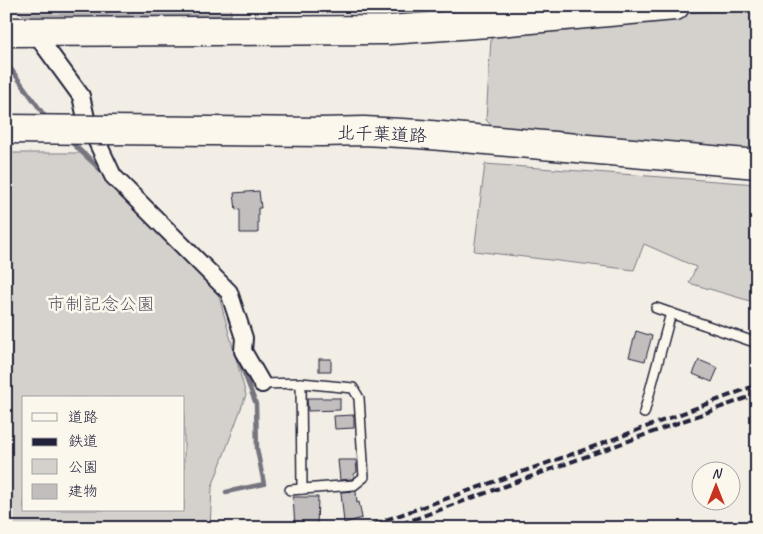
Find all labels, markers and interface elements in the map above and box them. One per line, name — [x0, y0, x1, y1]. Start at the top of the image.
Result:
street label: 北千葉道路 — [337, 121, 427, 147]
park label: 市制記念公園 — [47, 293, 155, 315]
legend — [22, 396, 185, 512]
text: 道路 — [68, 408, 98, 427]
text: 鉄道 — [68, 432, 98, 451]
text: 公園 — [68, 458, 98, 477]
north arrow — [690, 462, 740, 512]
text: N — [712, 465, 723, 482]
text: 建物 — [68, 482, 98, 501]

